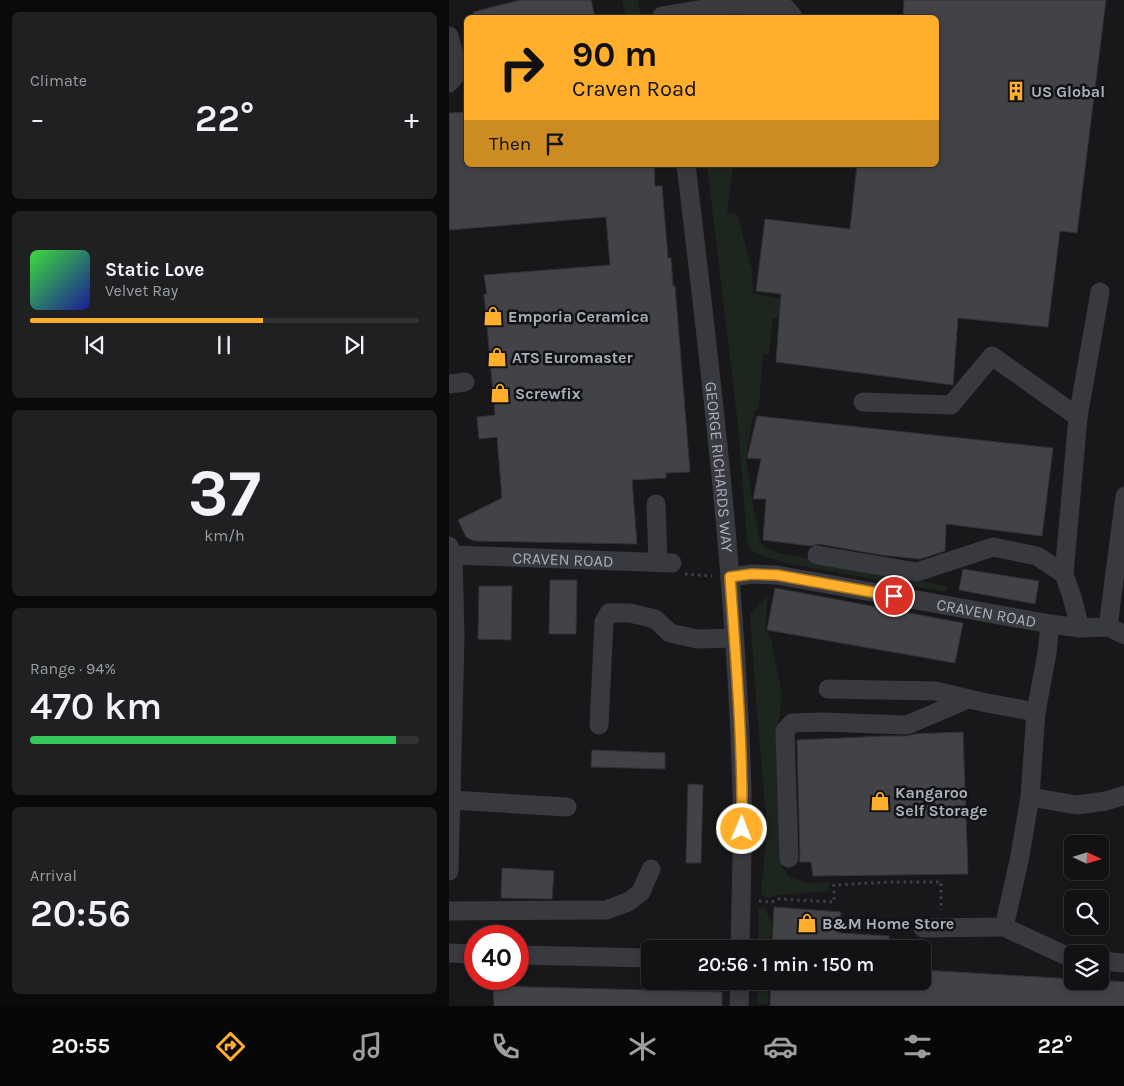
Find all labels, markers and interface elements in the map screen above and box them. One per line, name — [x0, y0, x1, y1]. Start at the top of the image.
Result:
text: 90 m — [572, 34, 658, 75]
icon: right — [489, 35, 554, 100]
text: Climate — [30, 71, 87, 90]
text: Craven Road — [572, 76, 697, 102]
building icon: US Global — [1005, 80, 1027, 102]
place label: US Global — [1031, 82, 1105, 101]
text: 22° — [195, 96, 254, 141]
text: − — [30, 102, 45, 135]
text: + — [404, 102, 419, 135]
icon: arrive — [541, 130, 569, 158]
text: Then — [489, 133, 531, 155]
text: Static Love — [105, 259, 204, 281]
text: Velvet Ray — [105, 281, 178, 300]
shop icon: Emporia Ceramica — [482, 305, 504, 327]
place label: Emporia Ceramica — [508, 307, 649, 326]
icon: previous — [81, 331, 109, 359]
icon: pause — [210, 331, 238, 359]
icon: next — [340, 331, 368, 359]
shop icon: ATS Euromaster — [486, 346, 508, 368]
place label: ATS Euromaster — [512, 348, 634, 367]
street label: GEORGE RICHARDS WAY — [702, 381, 737, 554]
shop icon: Screwfix — [489, 382, 511, 404]
place label: Screwfix — [515, 384, 581, 403]
text: 37 — [188, 455, 261, 531]
text: km/h — [204, 526, 245, 545]
street label: CRAVEN ROAD — [512, 548, 614, 570]
pin — [873, 575, 915, 617]
icon: arrive — [880, 582, 908, 610]
street label: CRAVEN ROAD — [935, 594, 1038, 631]
text: Range · 94% — [30, 659, 116, 678]
text: 470 km — [30, 684, 162, 729]
place label: Kangaroo Self Storage — [895, 783, 987, 820]
shop icon: Kangaroo Self Storage — [869, 790, 891, 812]
position arrow — [715, 802, 767, 854]
north arrow — [1064, 835, 1109, 880]
map controls — [1064, 835, 1109, 990]
text: Arrival — [30, 866, 77, 885]
button: search — [1064, 890, 1109, 935]
text: 20:56 — [30, 891, 131, 936]
shop icon: B&M Home Store — [796, 912, 818, 934]
place label: B&M Home Store — [822, 914, 954, 933]
speed limit sign: 40 — [464, 925, 529, 990]
button: layers — [1064, 945, 1109, 990]
text: 20:56 · 1 min · 150 m — [698, 954, 874, 976]
icon: directions — [213, 1029, 248, 1064]
icon: music — [350, 1029, 385, 1064]
icon: phone — [488, 1029, 523, 1064]
icon: climate — [625, 1029, 660, 1064]
icon: car — [763, 1029, 798, 1064]
icon: filters — [900, 1029, 935, 1064]
text: 20:55 — [51, 1033, 110, 1059]
text: 22° — [1038, 1033, 1073, 1059]

